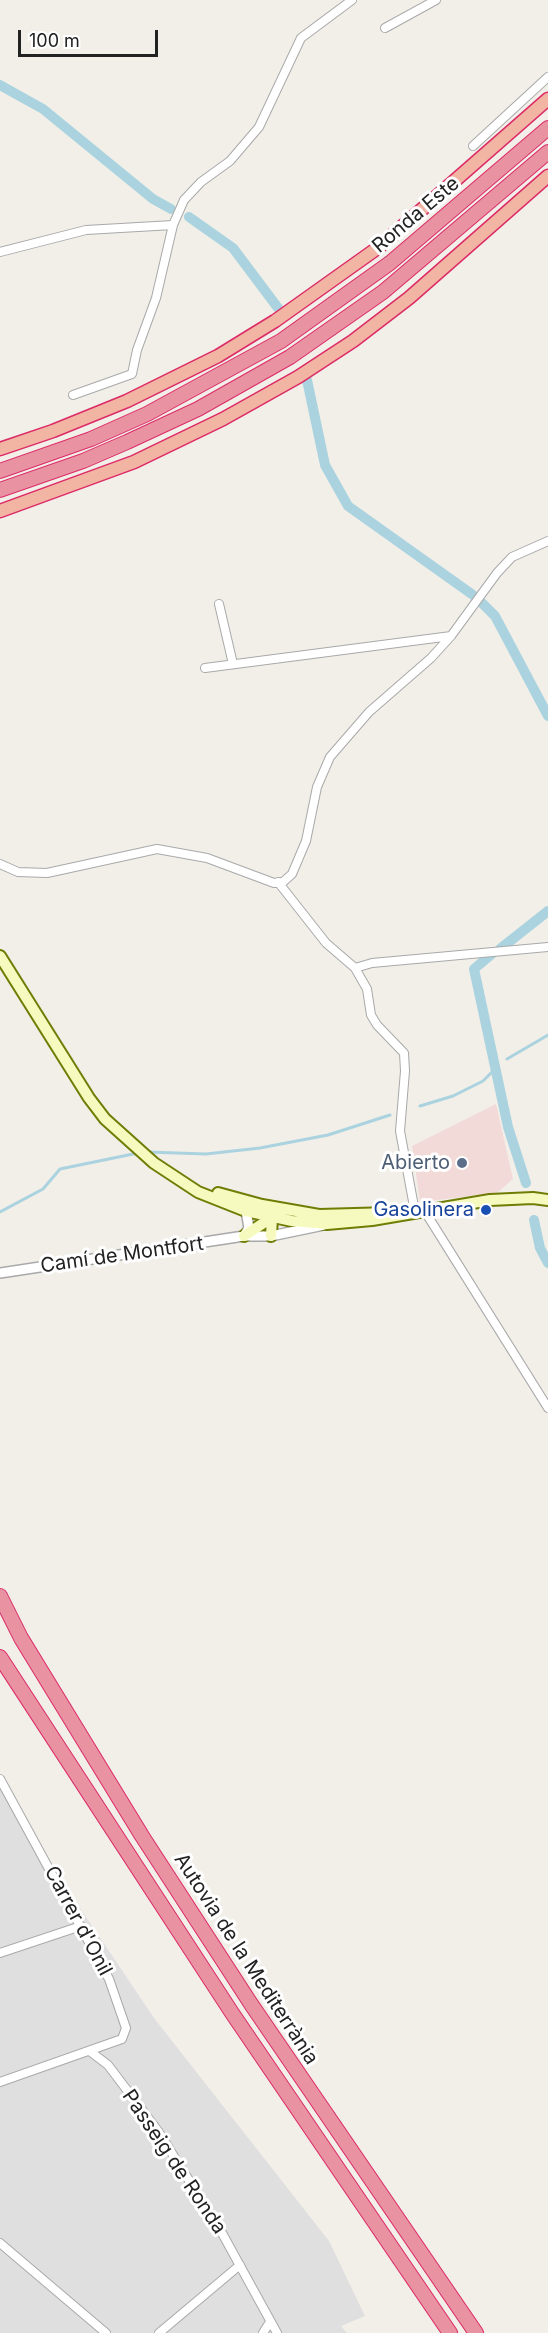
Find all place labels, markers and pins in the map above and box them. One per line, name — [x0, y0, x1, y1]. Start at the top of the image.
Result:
place label: Abierto — [381, 1151, 450, 1175]
marker: Abierto — [455, 1156, 469, 1170]
place label: Gasolinera — [373, 1198, 474, 1222]
marker: Gasolinera — [479, 1203, 493, 1217]

